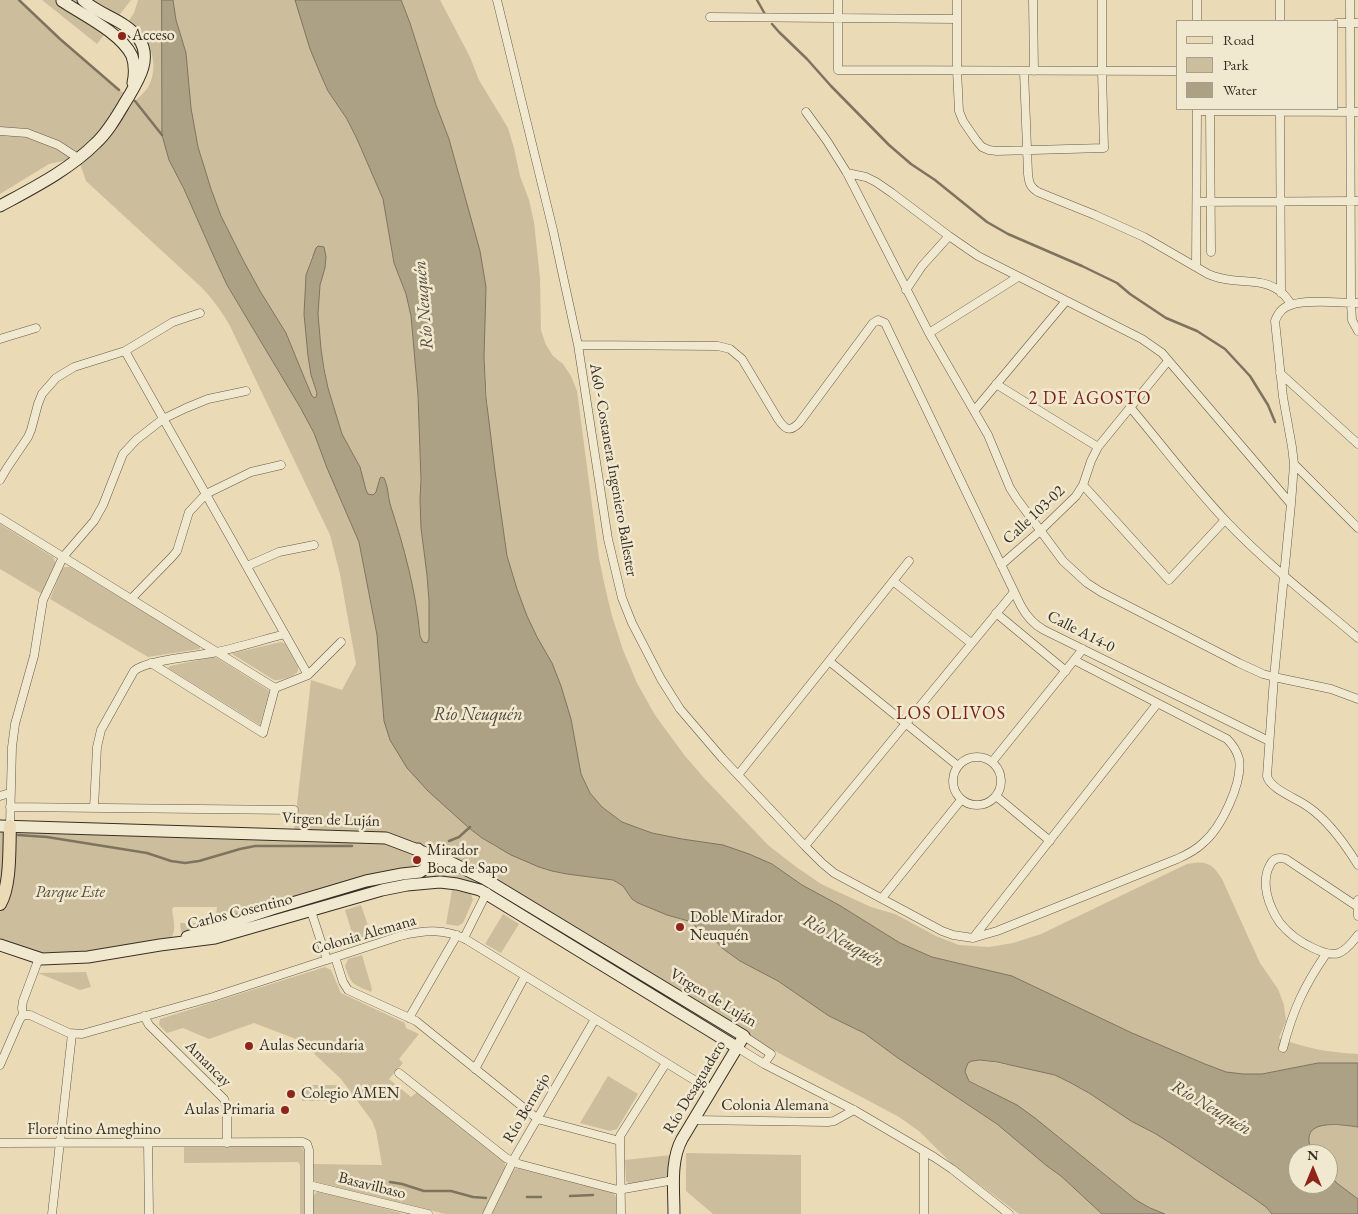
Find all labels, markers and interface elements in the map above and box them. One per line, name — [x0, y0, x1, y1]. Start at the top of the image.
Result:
legend — [1176, 20, 1338, 110]
place label: Acceso — [132, 26, 175, 46]
marker: Acceso — [116, 30, 128, 42]
text: Road — [1223, 30, 1254, 49]
text: Park — [1223, 55, 1249, 74]
text: Water — [1223, 80, 1257, 99]
water label: Río Neuquén — [409, 259, 439, 351]
street label: A60 - Costanera Ingeniero Ballester — [585, 362, 641, 578]
district label: 2 DE AGOSTO — [1027, 388, 1153, 410]
street label: Calle 103-02 — [999, 482, 1069, 548]
street label: Calle A14-0 — [1044, 607, 1118, 657]
district label: LOS OLIVOS — [895, 703, 1007, 725]
water label: Río Neuquén — [433, 704, 523, 726]
street label: Virgen de Luján — [282, 809, 380, 831]
place label: Mirador Boca de Sapo — [427, 841, 508, 879]
marker: Mirador Boca de Sapo — [411, 854, 423, 866]
park label: Parque Este — [35, 883, 105, 903]
street label: Carlos Cosentino — [185, 890, 295, 934]
place label: Doble Mirador Neuquén — [690, 908, 783, 946]
water label: Río Neuquén — [799, 910, 887, 972]
street label: Colonia Alemana — [310, 911, 418, 959]
marker: Doble Mirador Neuquén — [674, 921, 686, 933]
street label: Virgen de Luján — [666, 964, 760, 1032]
place label: Aulas Secundaria — [259, 1036, 364, 1056]
street label: Amancay — [181, 1037, 235, 1091]
street label: Río Desaguadero — [660, 1037, 730, 1137]
marker: Aulas Secundaria — [243, 1040, 255, 1052]
street label: Río Bermejo — [499, 1070, 555, 1146]
water label: Río Neuquén — [1167, 1076, 1255, 1140]
place label: Colegio AMEN — [301, 1084, 399, 1104]
marker: Colegio AMEN — [285, 1088, 297, 1100]
street label: Colonia Alemana — [721, 1096, 829, 1116]
place label: Aulas Primaria — [184, 1100, 275, 1120]
marker: Aulas Primaria — [279, 1104, 291, 1116]
street label: Florentino Ameghino — [27, 1120, 161, 1140]
north arrow — [1288, 1144, 1338, 1194]
text: N — [1307, 1146, 1319, 1164]
street label: Basavilbaso — [336, 1168, 408, 1204]

